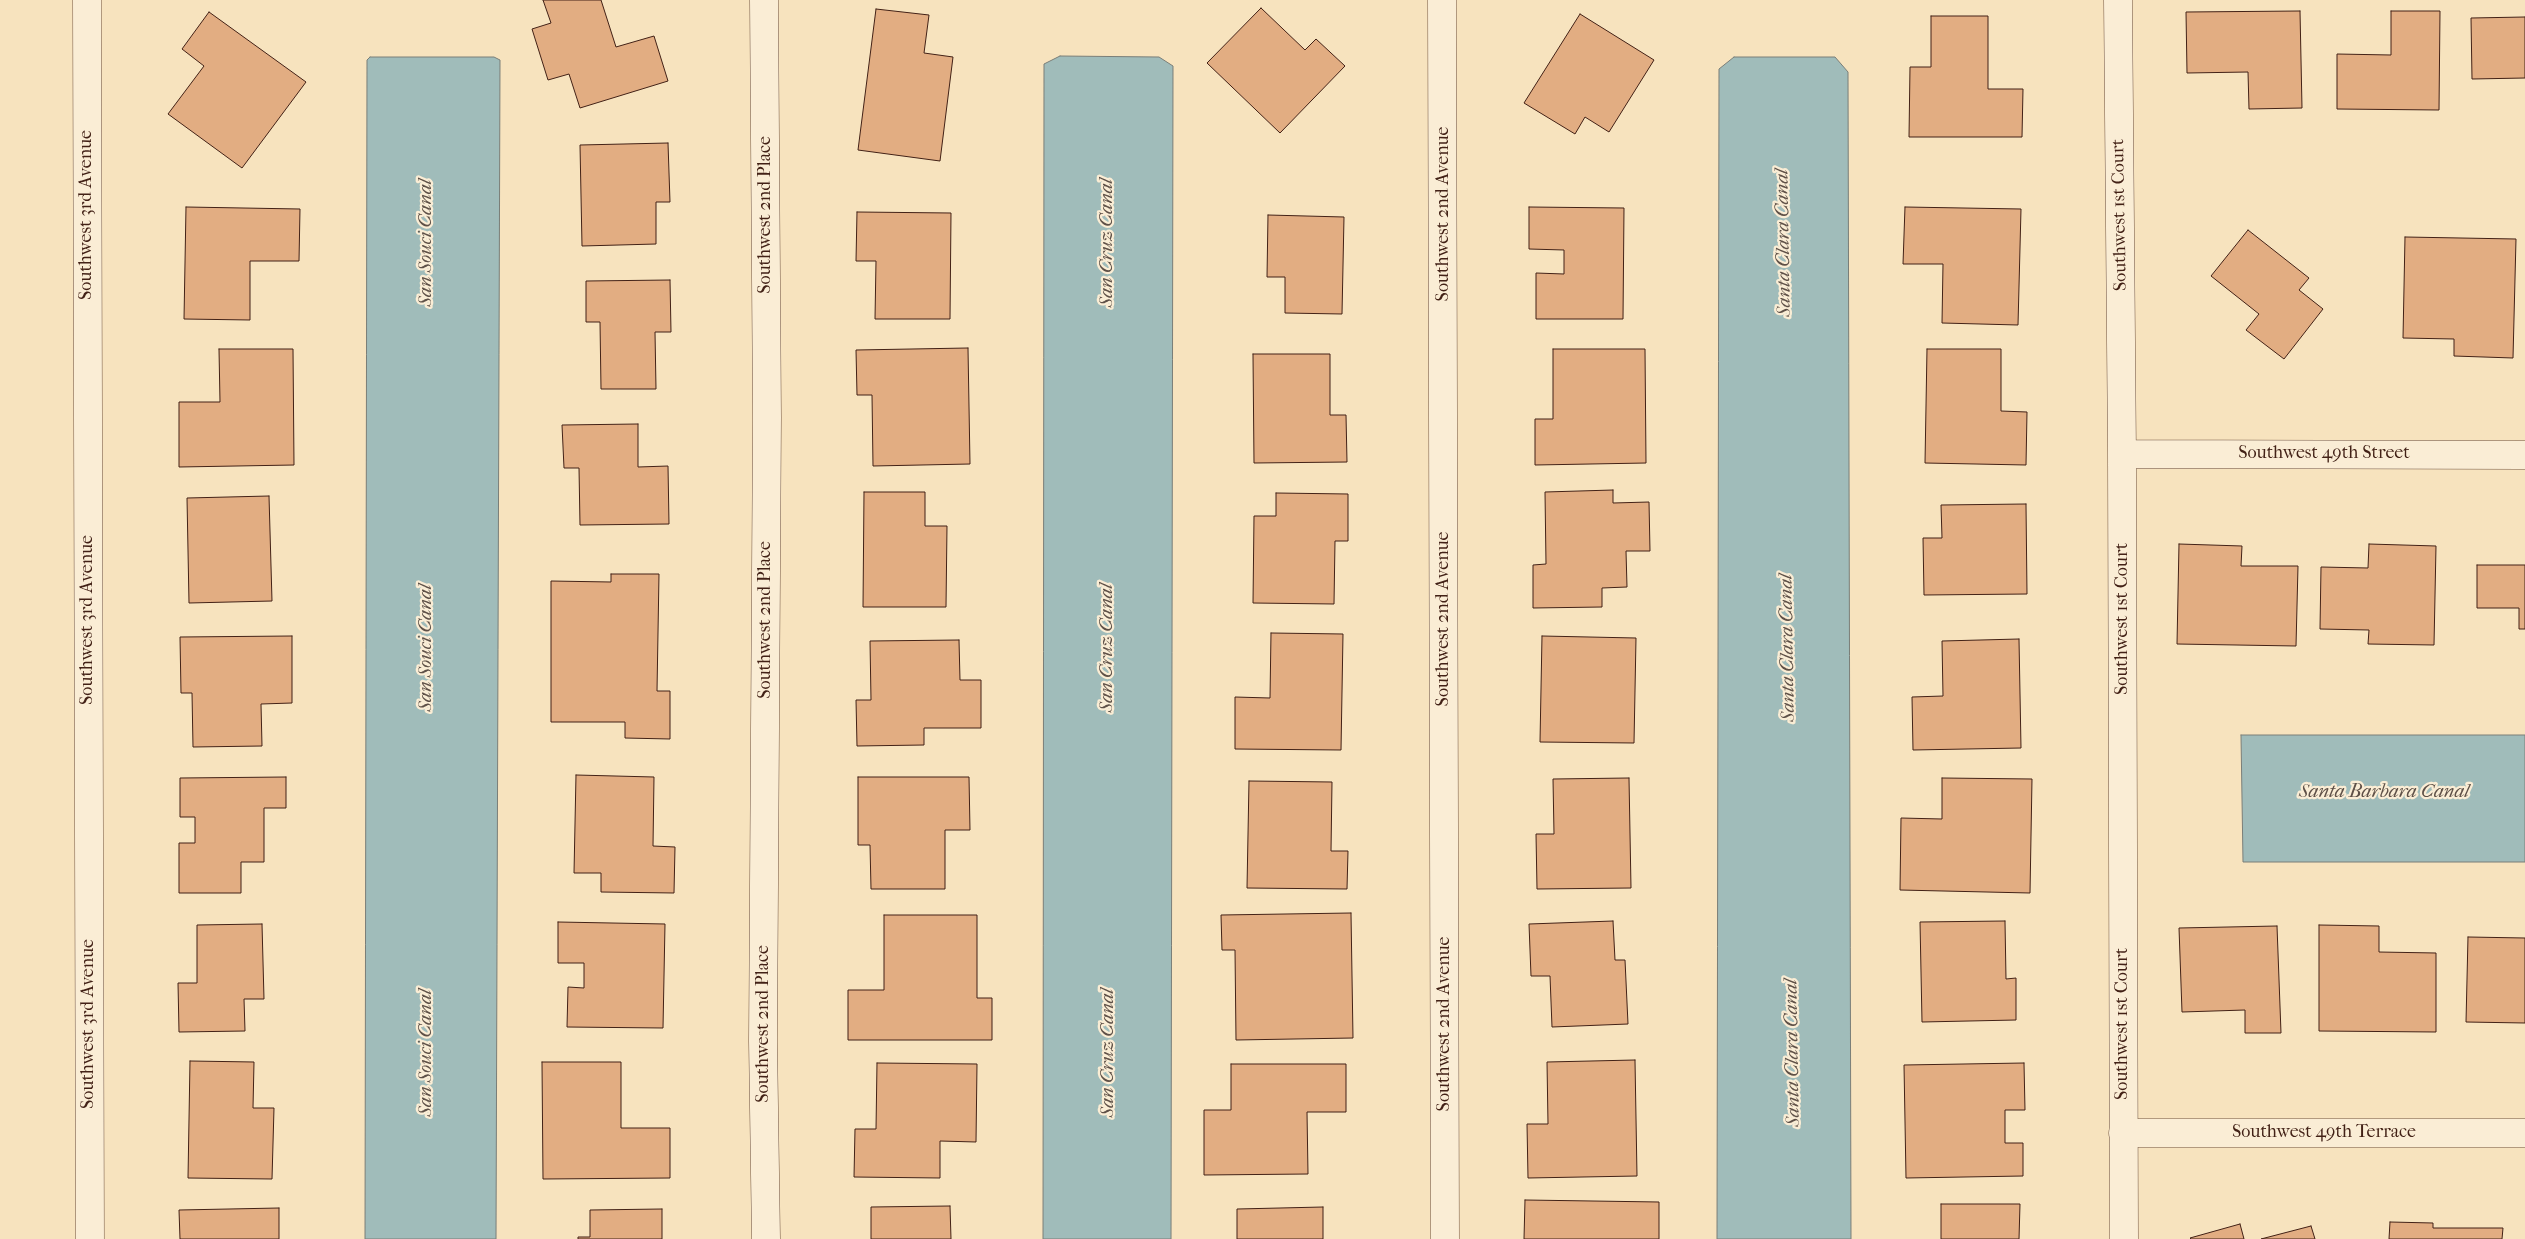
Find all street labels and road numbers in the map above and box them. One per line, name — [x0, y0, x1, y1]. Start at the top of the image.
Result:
street label: Southwest 2nd Avenue — [1433, 127, 1455, 301]
street label: Southwest 3rd Avenue — [76, 130, 98, 300]
street label: Southwest 2nd Place — [755, 136, 777, 294]
street label: Southwest 1st Court — [2108, 139, 2132, 291]
street label: Southwest 49th Street — [2238, 443, 2410, 465]
street label: Southwest 2nd Avenue — [1433, 532, 1455, 706]
street label: Southwest 3rd Avenue — [77, 535, 99, 705]
street label: Southwest 2nd Place — [755, 541, 777, 699]
street label: Southwest 1st Court — [2112, 543, 2134, 695]
street label: Southwest 2nd Avenue — [1434, 937, 1456, 1111]
street label: Southwest 3rd Avenue — [78, 939, 100, 1109]
street label: Southwest 2nd Place — [753, 945, 775, 1103]
street label: Southwest 1st Court — [2112, 948, 2134, 1100]
street label: Southwest 49th Terrace — [2232, 1122, 2416, 1144]

